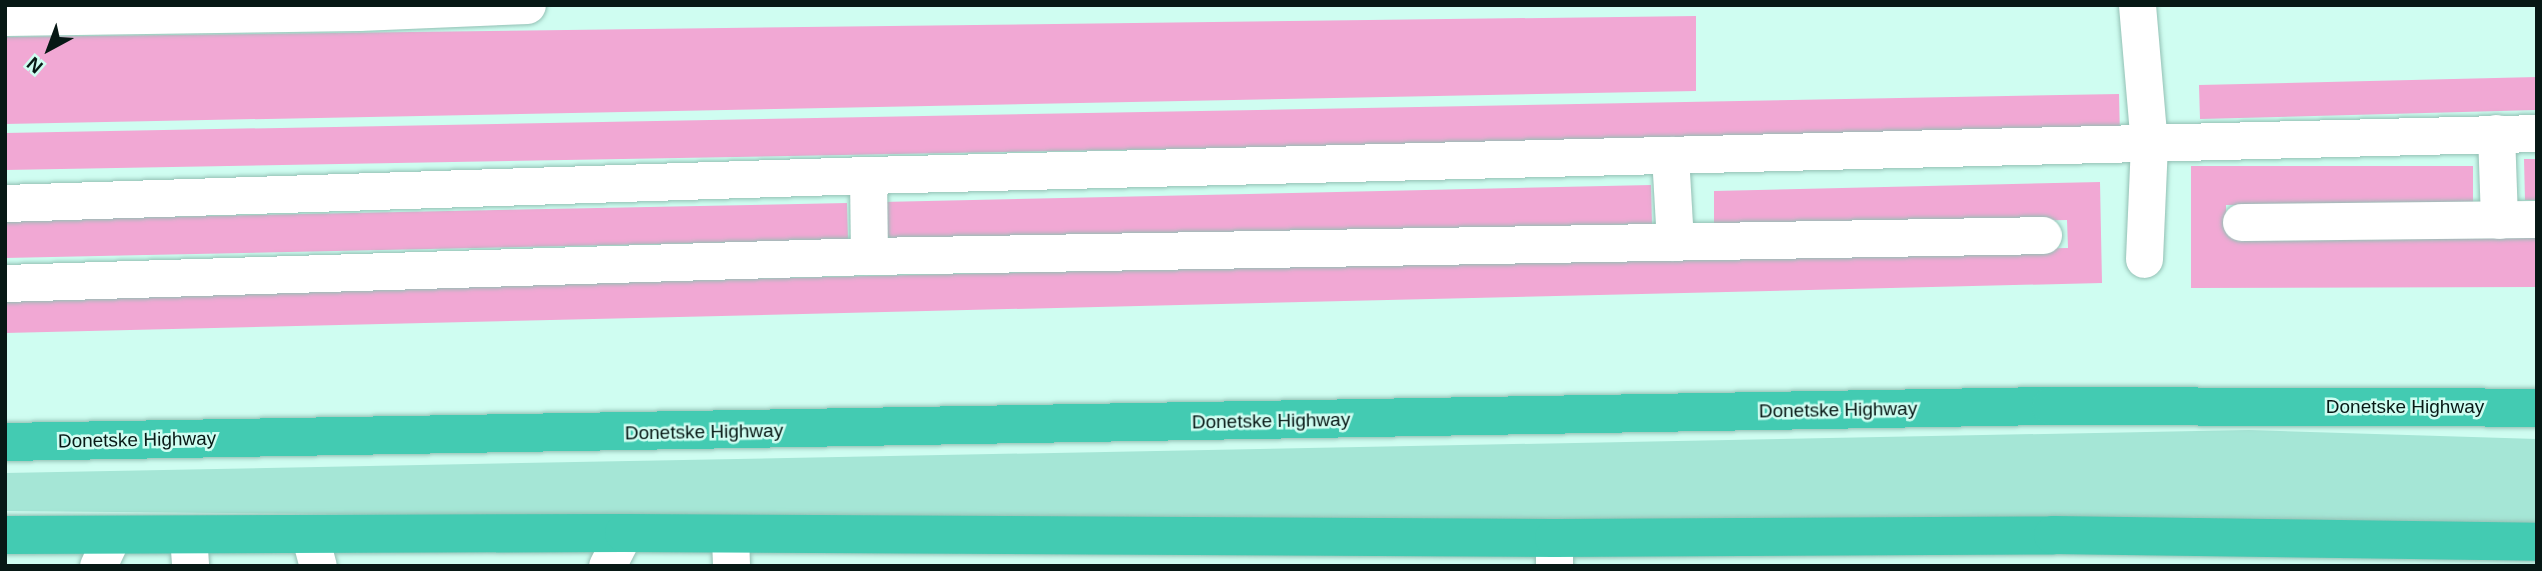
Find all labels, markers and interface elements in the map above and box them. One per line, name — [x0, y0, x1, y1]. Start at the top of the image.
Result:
north arrow — [14, 14, 84, 84]
text: N — [23, 53, 47, 78]
street label: Donetske Highway — [2326, 396, 2484, 418]
street label: Donetske Highway — [1759, 397, 1917, 423]
street label: Donetske Highway — [1192, 408, 1350, 434]
street label: Donetske Highway — [625, 419, 783, 445]
street label: Donetske Highway — [58, 427, 216, 453]

